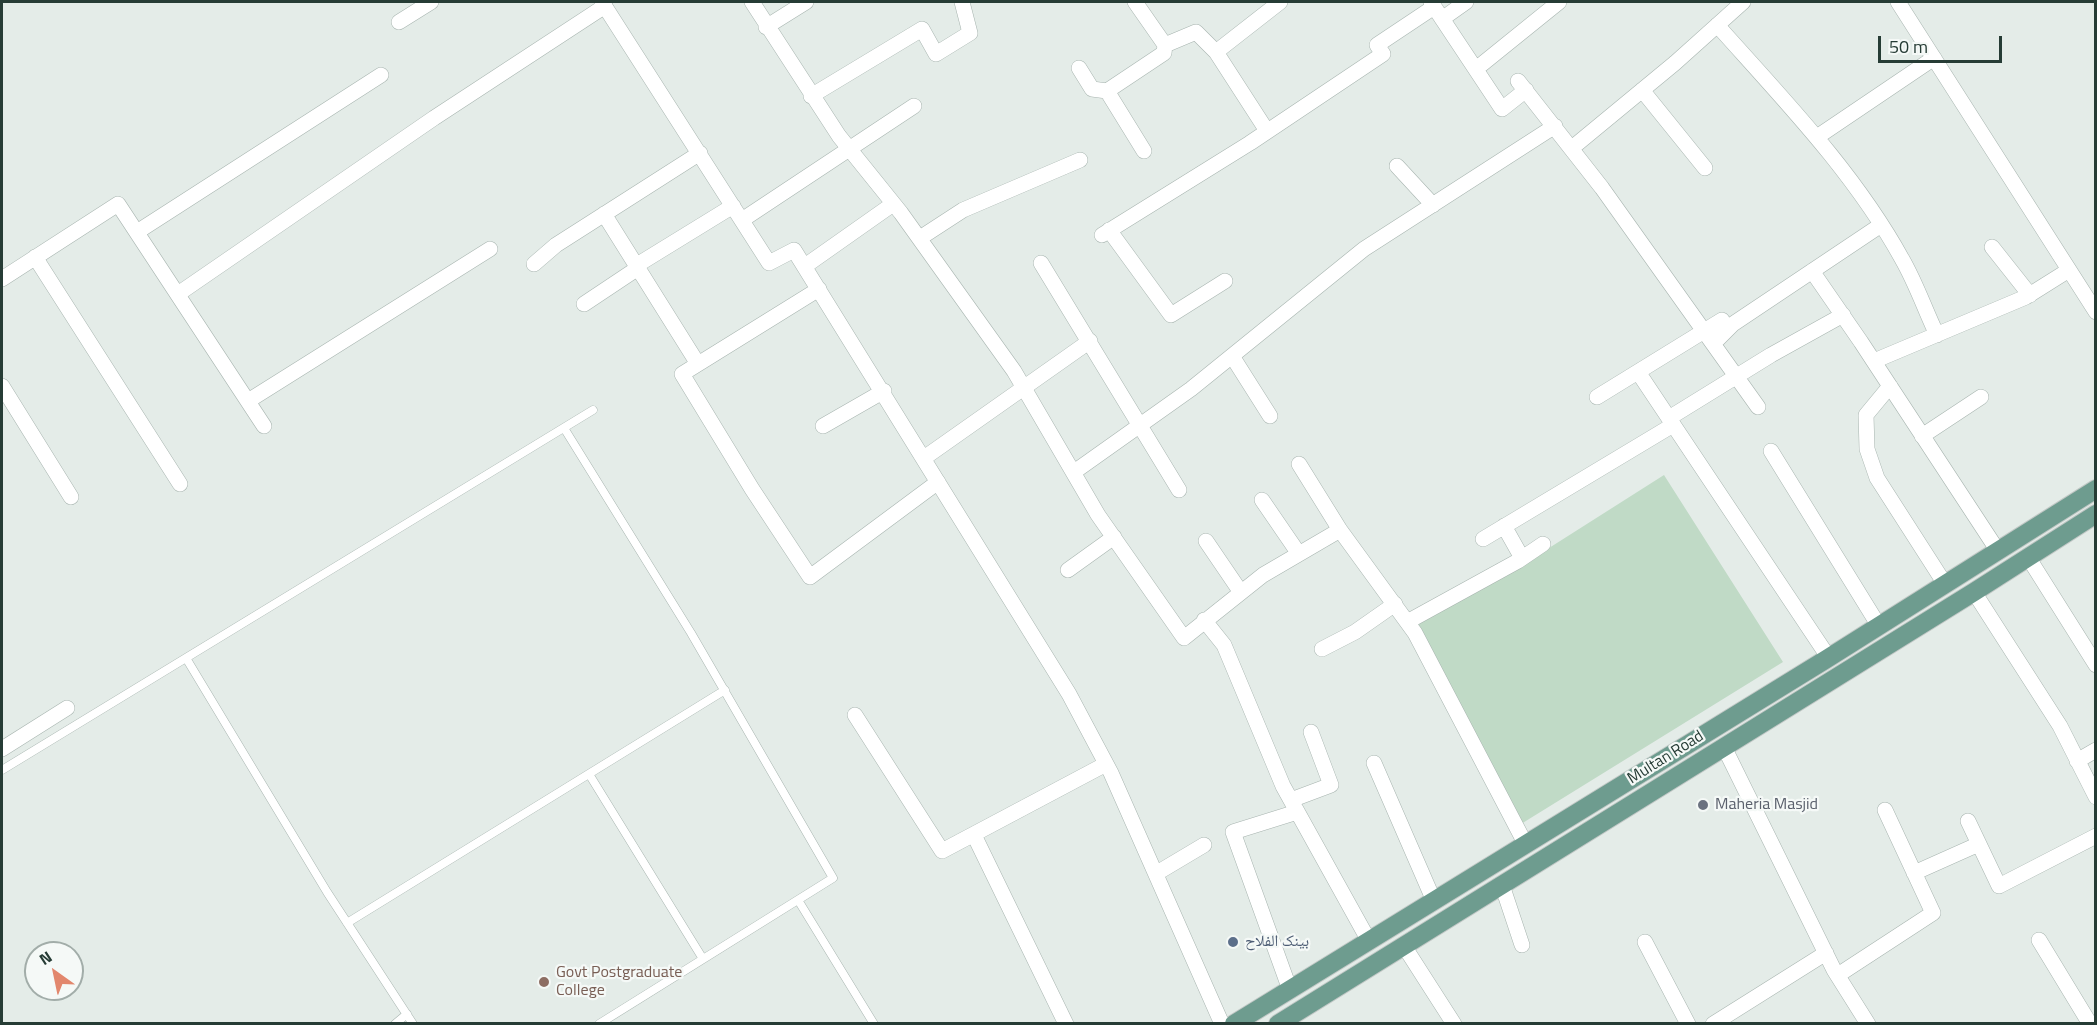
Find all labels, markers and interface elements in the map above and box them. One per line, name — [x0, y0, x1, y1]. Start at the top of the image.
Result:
scale bar — [1881, 24, 2006, 62]
text: 50 m — [1889, 33, 1928, 60]
street label: Multan Road — [1624, 727, 1708, 789]
place label: Maheria Masjid — [1715, 795, 1818, 815]
marker: Maheria Masjid — [1696, 798, 1710, 812]
place label: بینک الفلاح — [1245, 932, 1309, 952]
marker: بینک الفلاح — [1226, 935, 1240, 949]
north arrow — [24, 941, 84, 1001]
text: N — [34, 944, 56, 971]
place label: Govt Postgraduate College — [556, 963, 682, 1001]
marker: Govt Postgraduate College — [537, 975, 551, 989]

